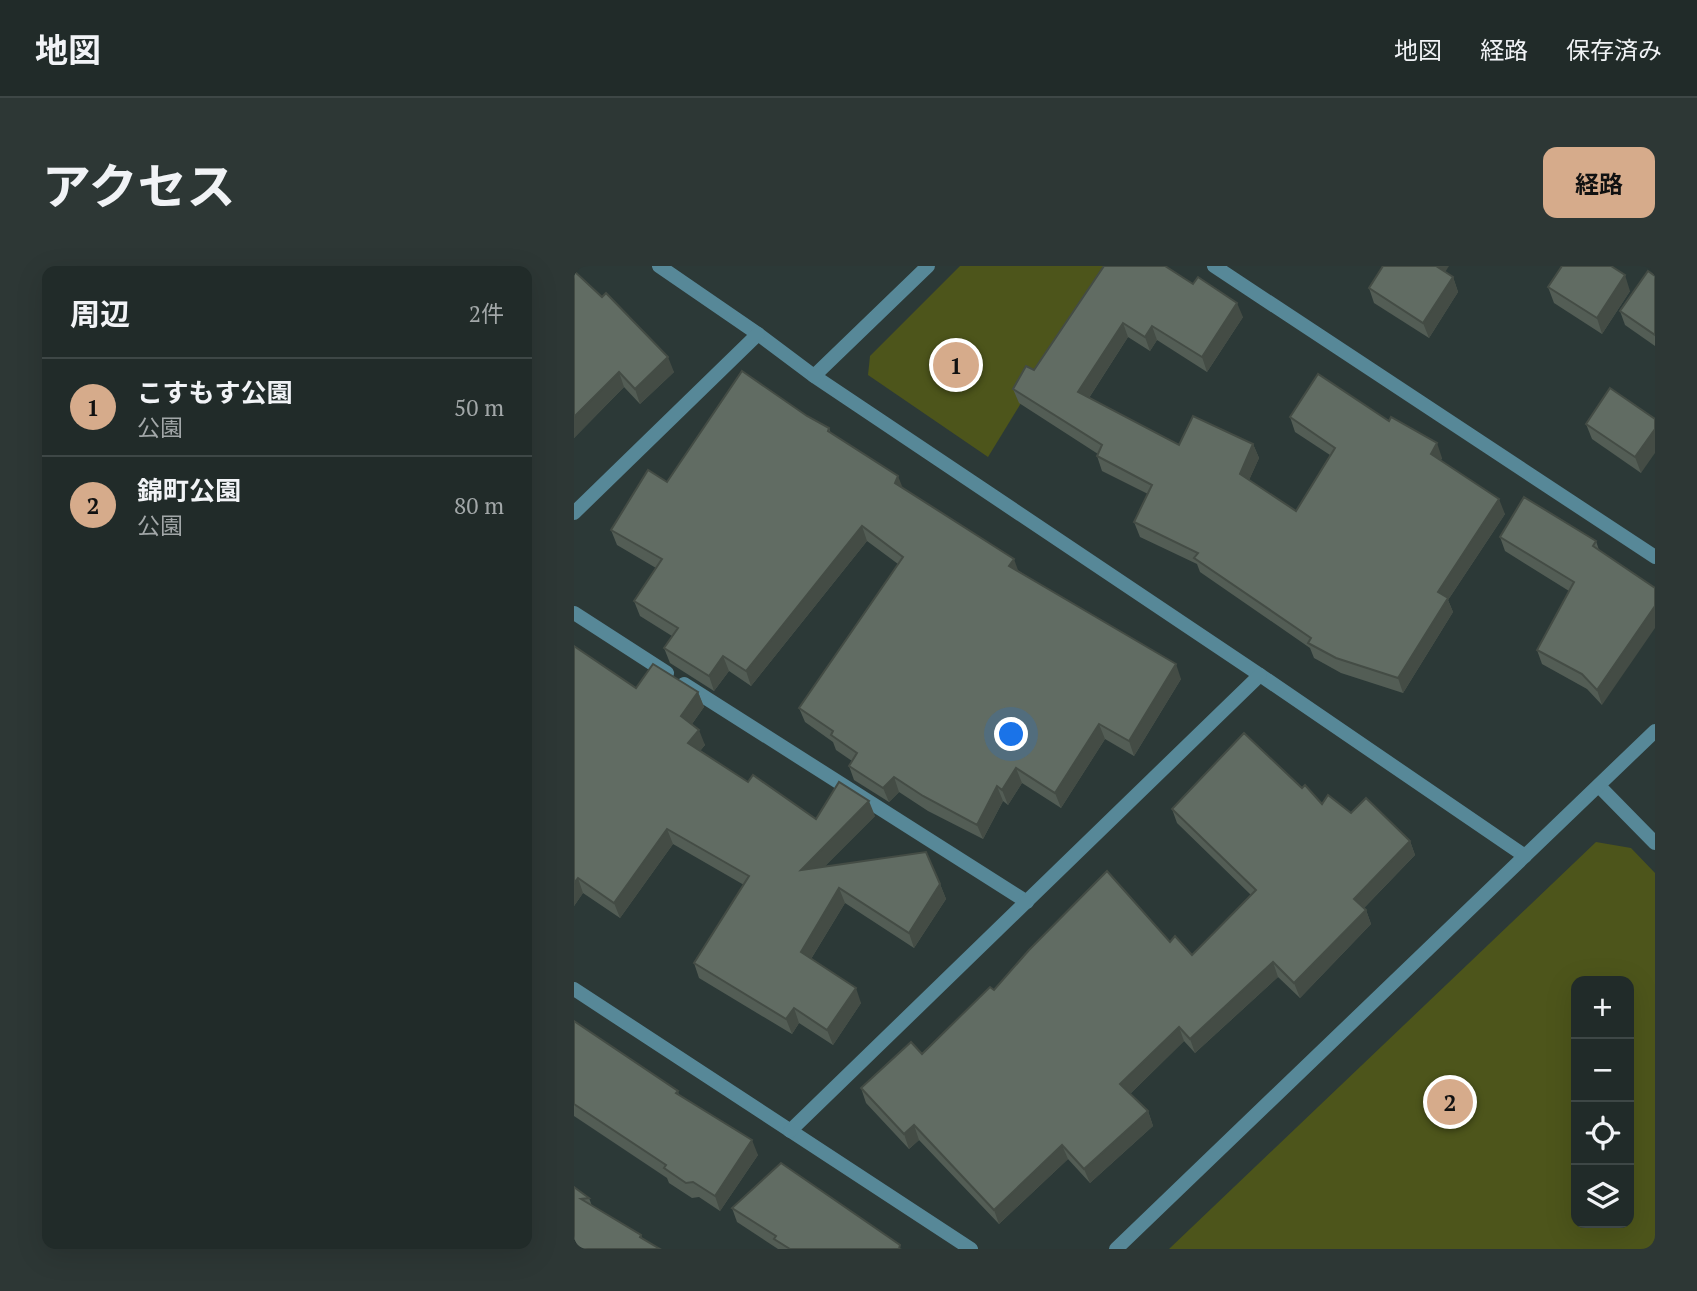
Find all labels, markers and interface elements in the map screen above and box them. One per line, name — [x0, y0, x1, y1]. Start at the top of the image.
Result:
text: 地図 — [35, 28, 101, 71]
text: 地図 — [1394, 34, 1442, 66]
text: 経路 — [1480, 34, 1528, 66]
text: 保存済み — [1566, 34, 1662, 66]
button: 経路 — [1543, 147, 1655, 218]
text: アクセス — [42, 153, 236, 218]
text: 周辺 — [70, 294, 130, 334]
text: 2件 — [469, 298, 504, 329]
pin: 1 — [933, 339, 979, 391]
text: こすもす公園 — [137, 375, 292, 409]
text: 1 — [87, 392, 100, 423]
text: 50 m — [454, 392, 504, 423]
text: 公園 — [137, 412, 183, 443]
text: 錦町公園 — [137, 473, 241, 507]
text: 2 — [87, 490, 100, 521]
text: 80 m — [454, 490, 504, 521]
text: 公園 — [137, 510, 183, 541]
your location — [994, 717, 1028, 751]
map controls — [1571, 976, 1634, 1228]
button: + — [1571, 976, 1634, 1039]
button: − — [1571, 1039, 1634, 1102]
pin: 2 — [1427, 1076, 1473, 1128]
button: locate — [1571, 1102, 1634, 1165]
button: layers — [1571, 1165, 1634, 1228]

